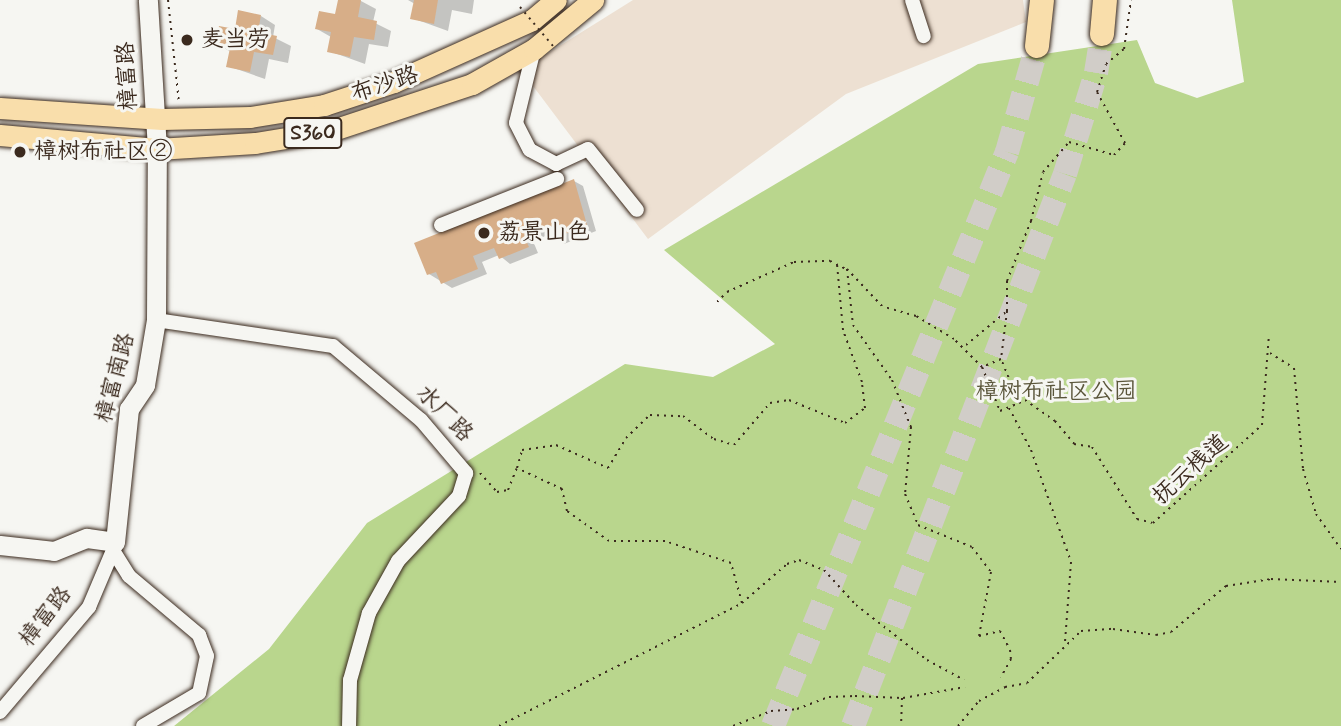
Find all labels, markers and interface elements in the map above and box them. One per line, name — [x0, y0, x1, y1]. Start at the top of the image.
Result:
place label: 麦当劳 — [201, 26, 270, 54]
marker: 麦当劳 — [179, 32, 195, 48]
street label: 樟富路 — [112, 41, 144, 111]
street label: 布沙路 — [348, 61, 422, 109]
road number: S360 — [283, 116, 343, 150]
place label: 樟树布社区② — [34, 138, 172, 166]
marker: 樟树布社区② — [12, 144, 28, 160]
place label: 荔景山色 — [498, 219, 590, 247]
marker: 荔景山色 — [476, 225, 492, 241]
street label: 樟富南路 — [91, 330, 141, 426]
park label: 樟树布社区公园 — [976, 378, 1136, 406]
street label: 水厂路 — [410, 380, 478, 448]
street label: 抚云栈道 — [1148, 429, 1234, 511]
street label: 樟富路 — [14, 581, 78, 653]

